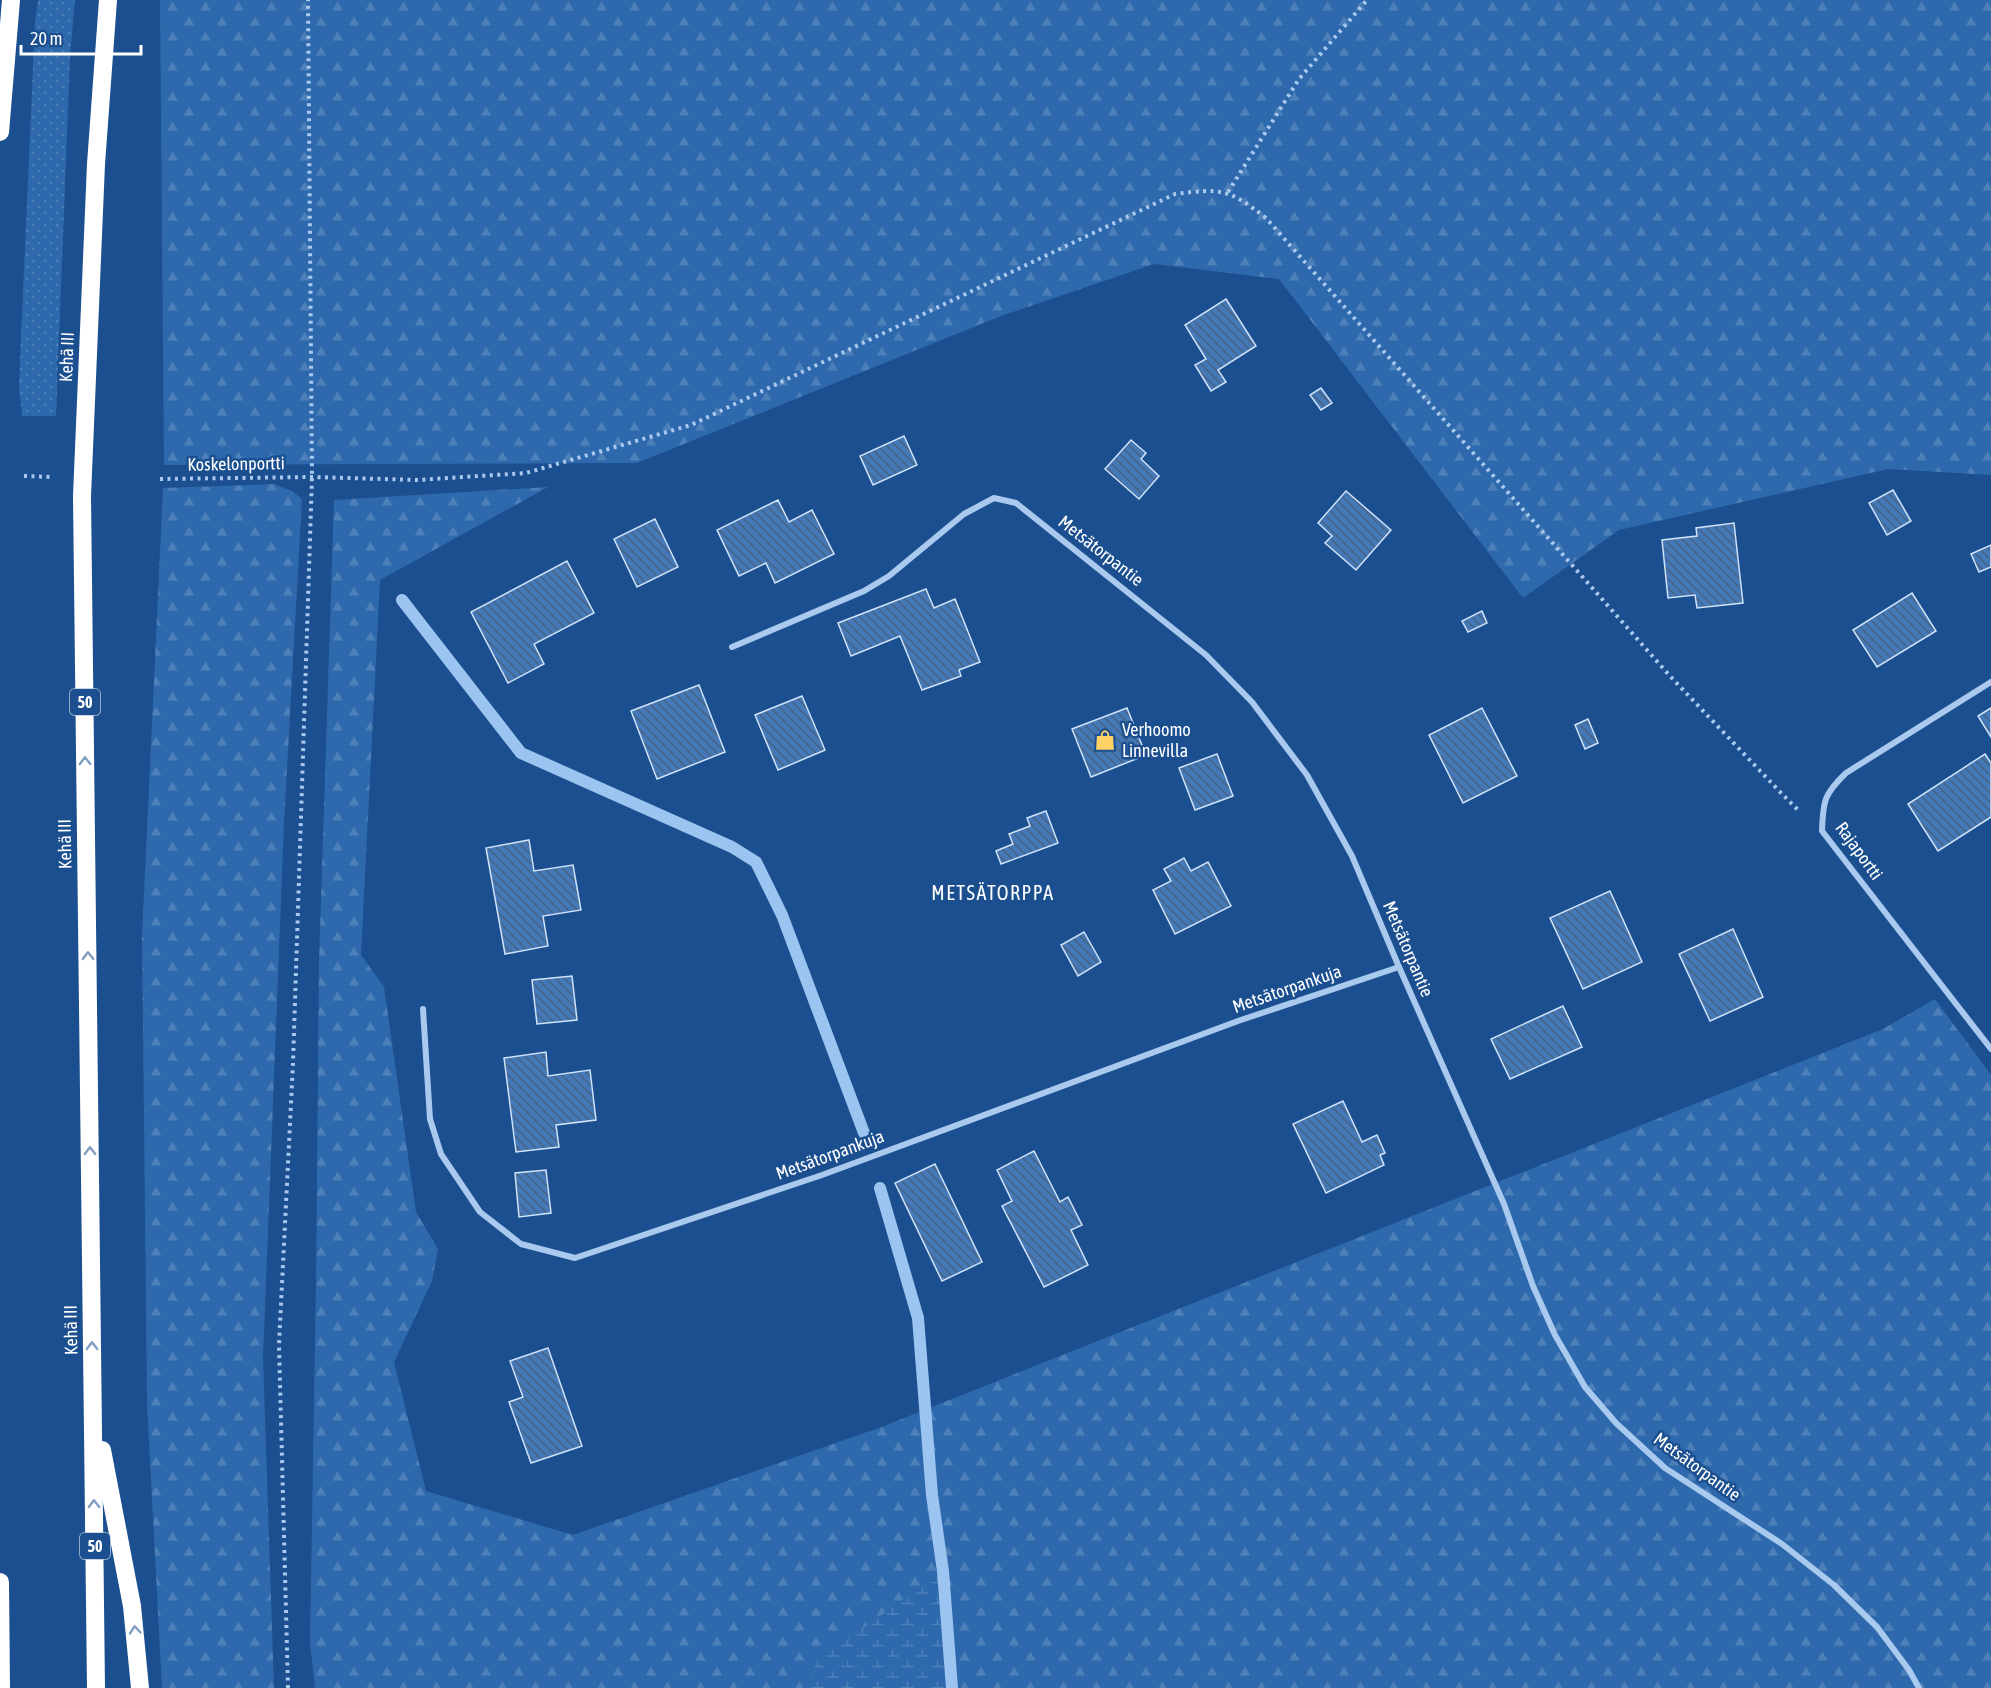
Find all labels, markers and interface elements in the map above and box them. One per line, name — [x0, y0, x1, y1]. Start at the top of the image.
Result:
scale bar — [21, 18, 141, 56]
text: 20 m — [30, 28, 62, 49]
street label: Kehä III — [55, 332, 78, 382]
street label: Koskelonportti — [187, 452, 285, 475]
street label: Metsätorpantie — [1055, 511, 1148, 590]
road number: 50 — [70, 689, 100, 715]
place label: Verhoomo Linnevilla — [1122, 719, 1191, 761]
shop icon: Verhoomo Linnevilla — [1093, 728, 1117, 752]
one-way arrow — [79, 756, 92, 765]
street label: Rajaportti — [1831, 818, 1887, 884]
street label: Kehä III — [54, 819, 75, 869]
district label: METSÄTORPPA — [931, 881, 1055, 904]
street label: Metsätorpantie — [1379, 898, 1438, 1000]
one-way arrow — [82, 951, 94, 960]
street label: Metsätorpankuja — [1230, 960, 1344, 1017]
street label: Metsätorpankuja — [773, 1125, 887, 1184]
one-way arrow — [84, 1146, 96, 1155]
street label: Kehä III — [60, 1305, 81, 1355]
one-way arrow — [86, 1341, 99, 1350]
street label: Metsätorpantie — [1650, 1428, 1745, 1505]
one-way arrow — [88, 1499, 100, 1508]
road number: 50 — [80, 1533, 110, 1559]
one-way arrow — [128, 1625, 141, 1634]

